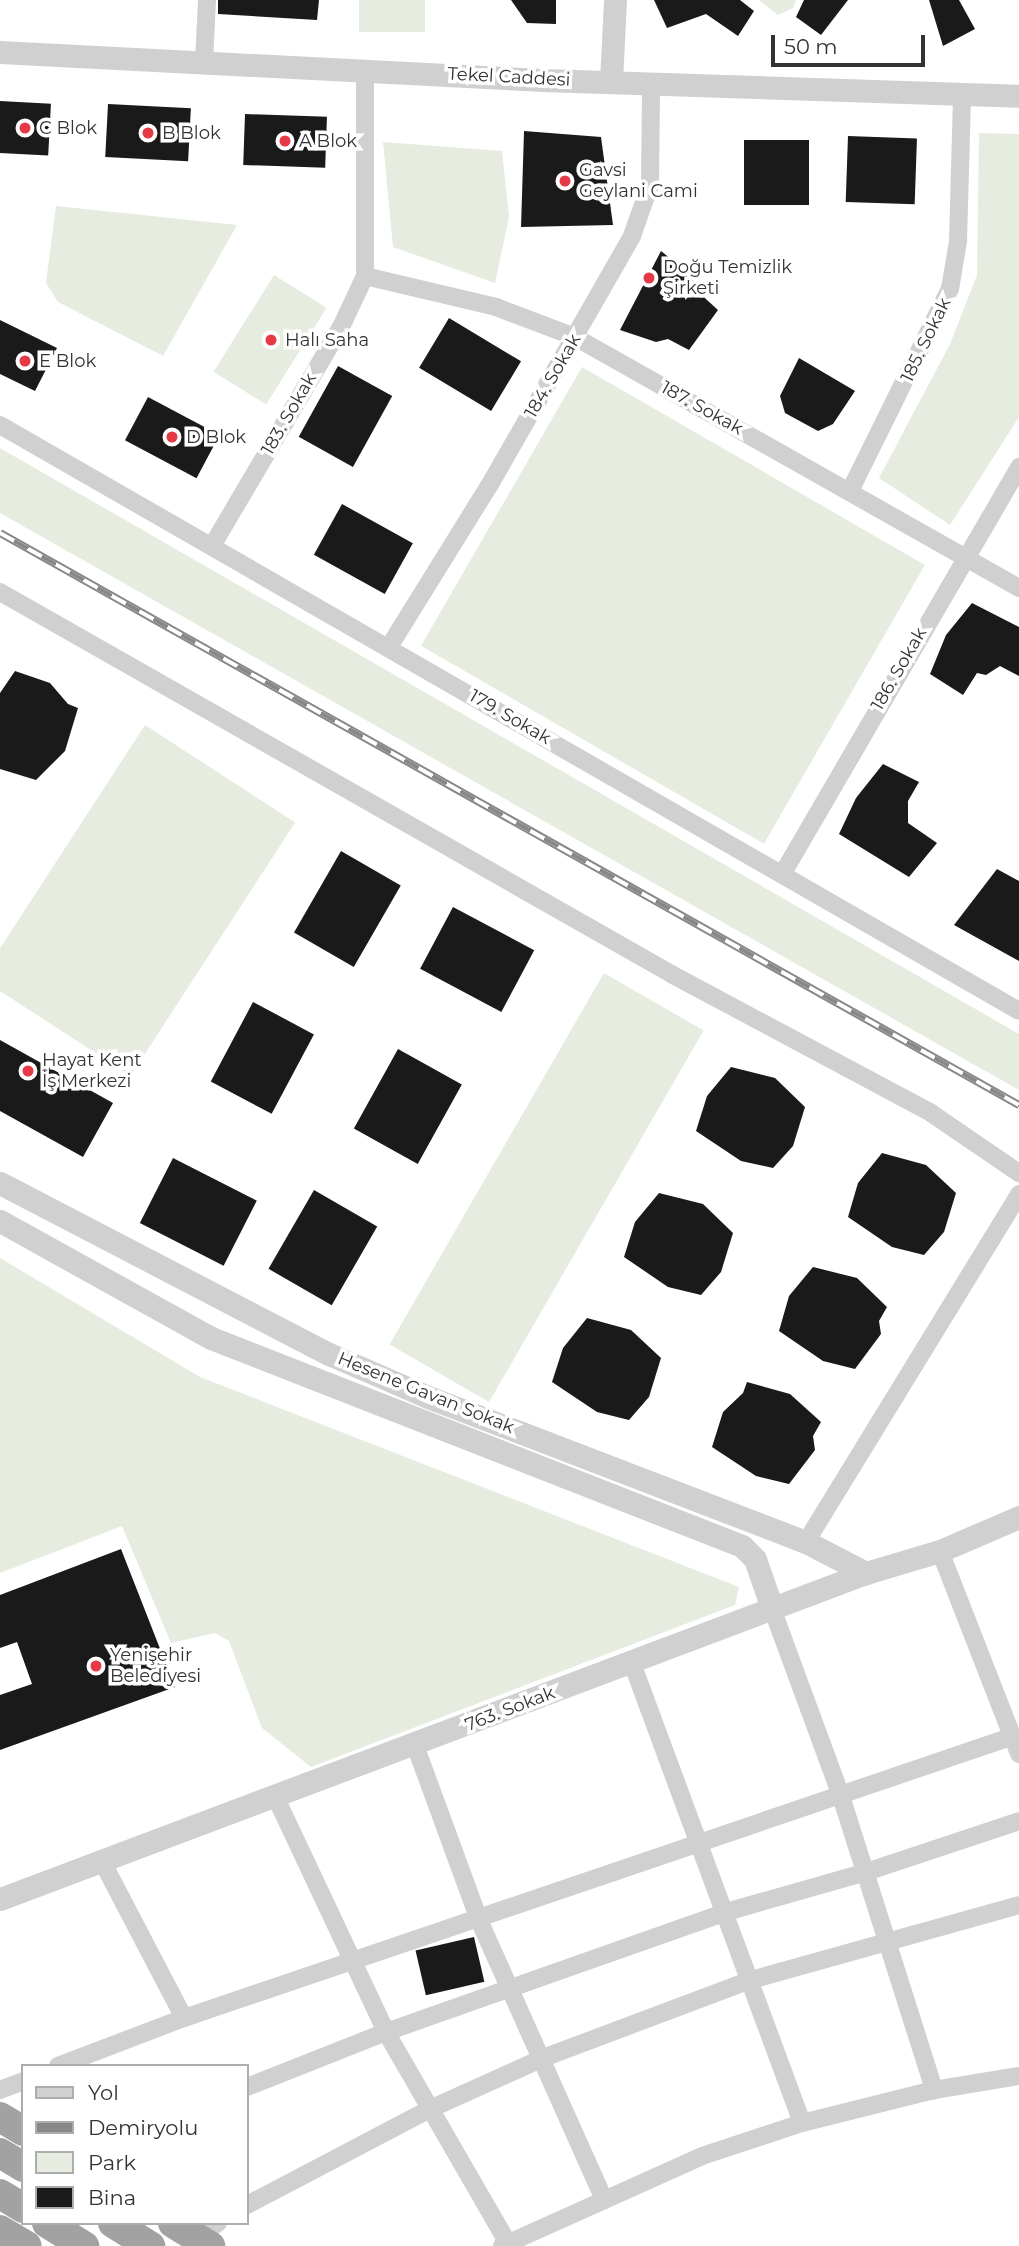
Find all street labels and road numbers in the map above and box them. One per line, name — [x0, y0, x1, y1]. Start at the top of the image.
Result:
street label: Tekel Caddesi — [447, 63, 571, 91]
street label: 185. Sokak — [896, 294, 956, 386]
street label: 184. Sokak — [520, 330, 586, 422]
street label: 183. Sokak — [257, 369, 321, 459]
street label: 187. Sokak — [657, 377, 747, 439]
street label: 186. Sokak — [867, 624, 931, 714]
street label: 179. Sokak — [465, 685, 555, 749]
street label: Hesene Gavan Sokak — [335, 1348, 517, 1438]
street label: 763. Sokak — [462, 1682, 558, 1736]

